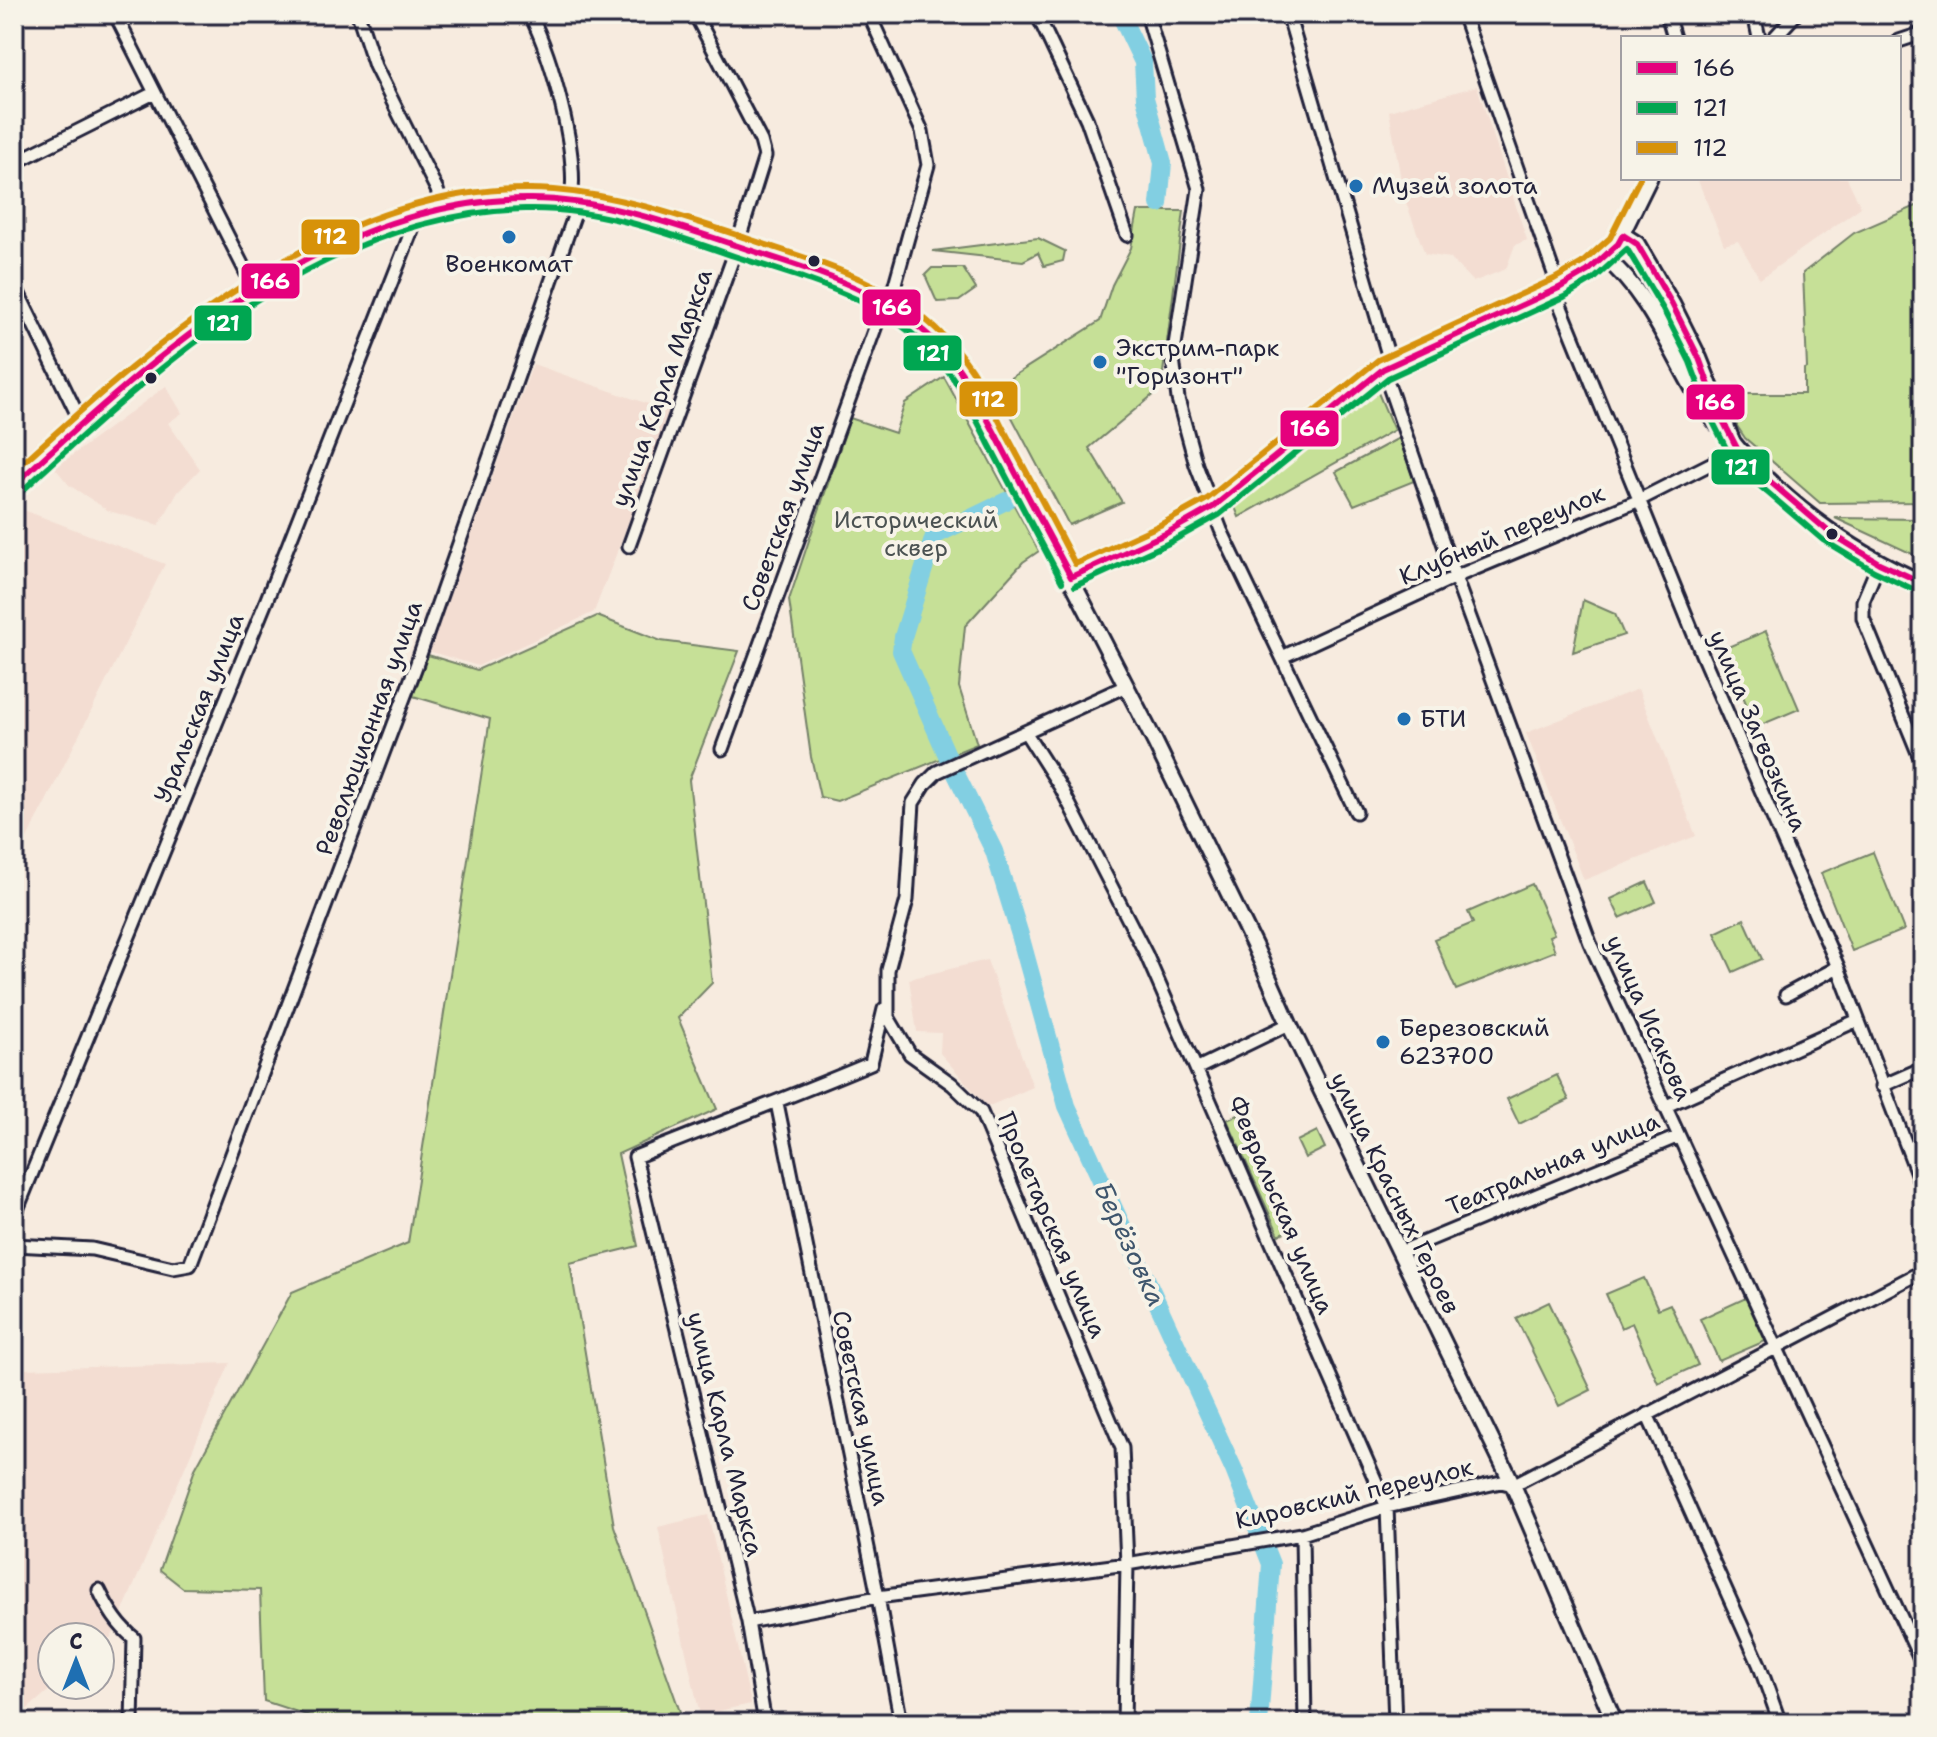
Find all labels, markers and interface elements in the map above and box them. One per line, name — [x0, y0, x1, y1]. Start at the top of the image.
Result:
legend — [1621, 36, 1901, 180]
text: 166 — [1693, 52, 1735, 84]
text: 121 — [1693, 92, 1727, 124]
text: 112 — [1693, 132, 1728, 164]
place label: Музей золота — [1372, 170, 1538, 202]
marker: Музей золота — [1347, 177, 1365, 195]
line badge: 112 — [300, 218, 361, 256]
text: 112 — [313, 222, 347, 251]
marker: Военкомат — [500, 228, 518, 246]
place label: Военкомат — [445, 248, 574, 280]
unlabelled marker — [806, 253, 822, 269]
line badge: 166 — [240, 262, 301, 300]
street label: улица Карла Маркса — [604, 265, 720, 511]
text: 166 — [250, 267, 290, 296]
line badge: 166 — [861, 288, 922, 327]
text: 166 — [872, 293, 912, 322]
line badge: 121 — [193, 304, 253, 342]
text: 121 — [206, 309, 240, 338]
place label: Экстрим-парк "Горизонт" — [1116, 332, 1280, 392]
line badge: 121 — [902, 334, 963, 372]
text: 121 — [916, 339, 950, 368]
marker: Экстрим-парк "Горизонт" — [1091, 353, 1109, 371]
unlabelled marker — [143, 370, 159, 386]
line badge: 112 — [958, 380, 1019, 418]
line badge: 166 — [1685, 383, 1746, 421]
text: 112 — [971, 385, 1005, 414]
text: 166 — [1695, 388, 1735, 417]
line badge: 166 — [1279, 409, 1340, 448]
text: 166 — [1290, 414, 1330, 443]
street label: Советская улица — [734, 418, 832, 616]
line badge: 121 — [1710, 448, 1771, 486]
text: 121 — [1724, 453, 1758, 482]
street label: Клубный переулок — [1394, 477, 1610, 593]
park label: Исторический сквер — [834, 504, 998, 564]
unlabelled marker — [1824, 526, 1840, 542]
street label: Революционная улица — [308, 596, 430, 860]
street label: Уральская улица — [146, 609, 252, 807]
street label: улица Загвозкина — [1701, 625, 1815, 837]
place label: БТИ — [1420, 703, 1466, 735]
marker: БТИ — [1395, 710, 1413, 728]
street label: улица Исакова — [1598, 930, 1700, 1106]
place label: Березовский 623700 — [1399, 1012, 1550, 1072]
marker: Березовский 623700 — [1374, 1033, 1392, 1051]
street label: улица Красных Героев — [1323, 1067, 1467, 1319]
street label: Февральская улица — [1220, 1091, 1342, 1319]
street label: Театральная улица — [1442, 1105, 1664, 1223]
street label: Пролетарская улица — [990, 1107, 1114, 1343]
water label: Берёзовка — [1086, 1176, 1175, 1312]
street label: улица Карла Маркса — [679, 1308, 771, 1560]
street label: Советская улица — [825, 1308, 897, 1508]
street label: Кировский переулок — [1232, 1451, 1476, 1537]
north arrow — [36, 1621, 116, 1701]
text: С — [69, 1627, 83, 1656]

